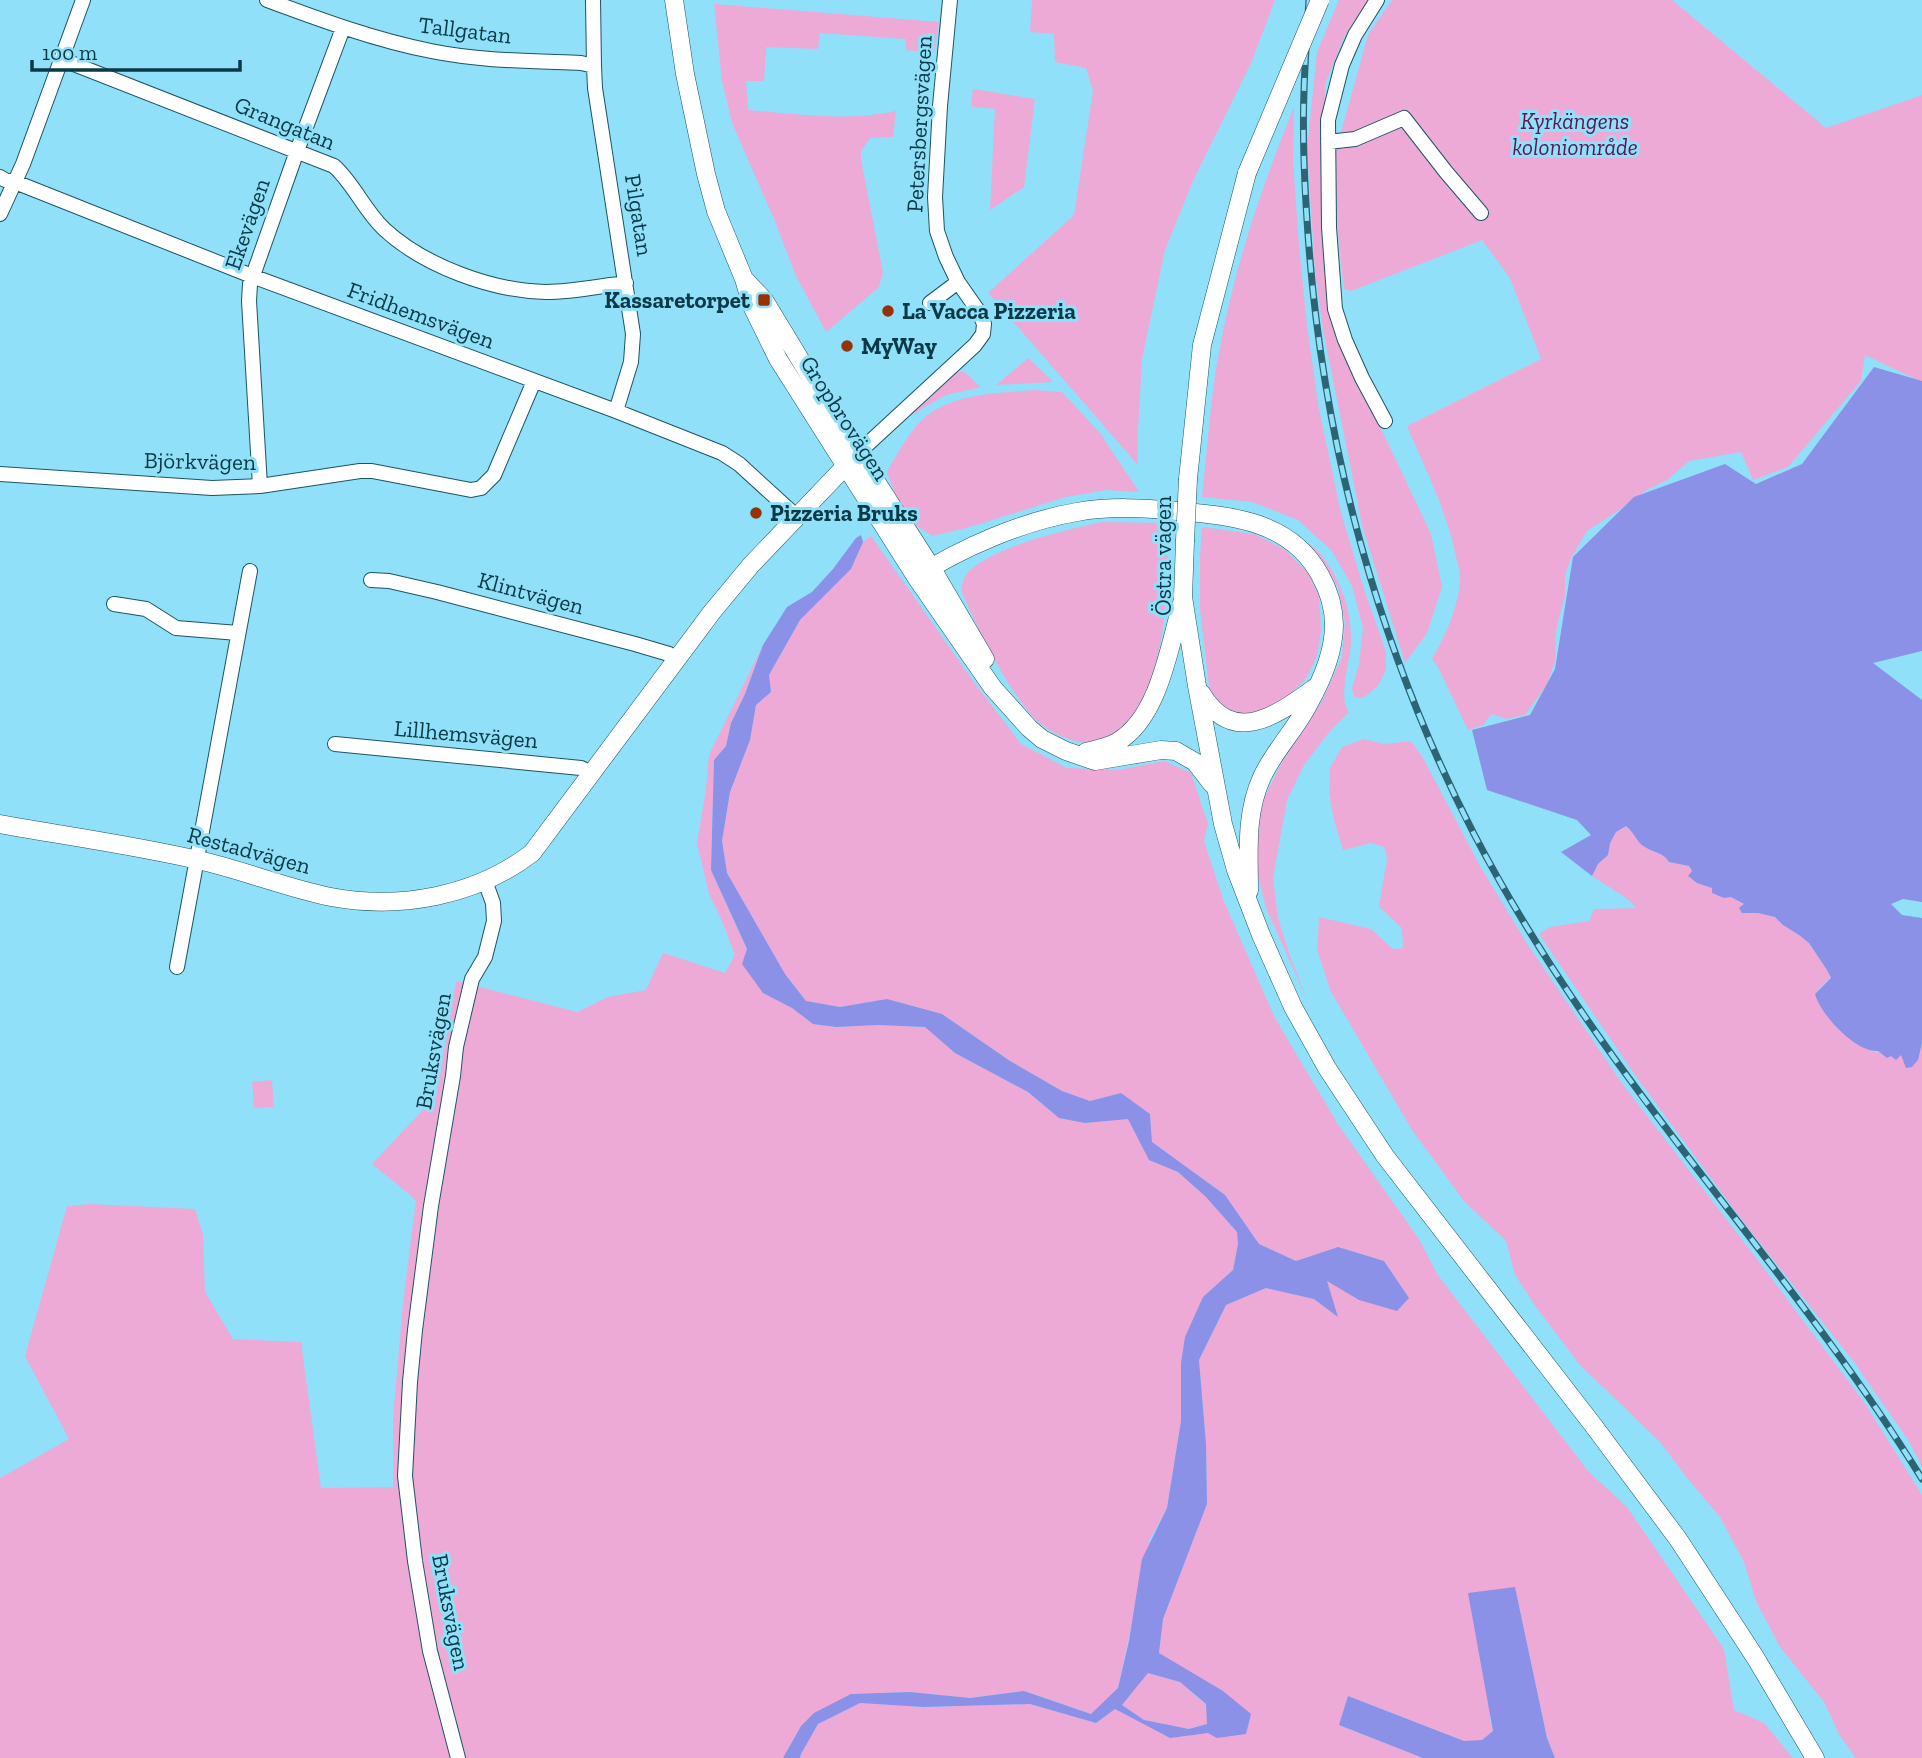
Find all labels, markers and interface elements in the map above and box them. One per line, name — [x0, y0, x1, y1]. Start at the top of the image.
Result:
street label: Tallgatan — [417, 10, 513, 50]
scale bar — [32, 28, 240, 72]
street label: Petersbergsvägen — [900, 35, 938, 213]
text: 100 m — [42, 40, 97, 65]
street label: Grangatan — [230, 90, 340, 156]
park label: Kyrkängens koloniområde — [1512, 107, 1638, 161]
street label: Pilgatan — [619, 172, 659, 258]
street label: Ekevägen — [218, 175, 276, 273]
street label: Fridhemsvägen — [344, 275, 498, 355]
place label: Kassaretorpet — [604, 286, 751, 314]
marker: Kassaretorpet — [756, 292, 772, 308]
place label: La Vacca Pizzeria — [902, 297, 1076, 325]
marker: La Vacca Pizzeria — [880, 303, 896, 319]
place label: MyWay — [861, 332, 938, 360]
marker: MyWay — [839, 338, 855, 354]
street label: Gropbrovägen — [794, 350, 896, 486]
street label: Björkvägen — [144, 446, 256, 476]
street label: Östra vägen — [1149, 496, 1177, 616]
place label: Pizzeria Bruks — [770, 499, 918, 527]
marker: Pizzeria Bruks — [748, 505, 764, 521]
street label: Klintvägen — [475, 565, 587, 621]
street label: Lillhemsvägen — [393, 714, 539, 754]
street label: Restadvägen — [184, 820, 314, 880]
street label: Bruksvägen — [409, 991, 457, 1111]
street label: Bruksvägen — [426, 1551, 476, 1673]

